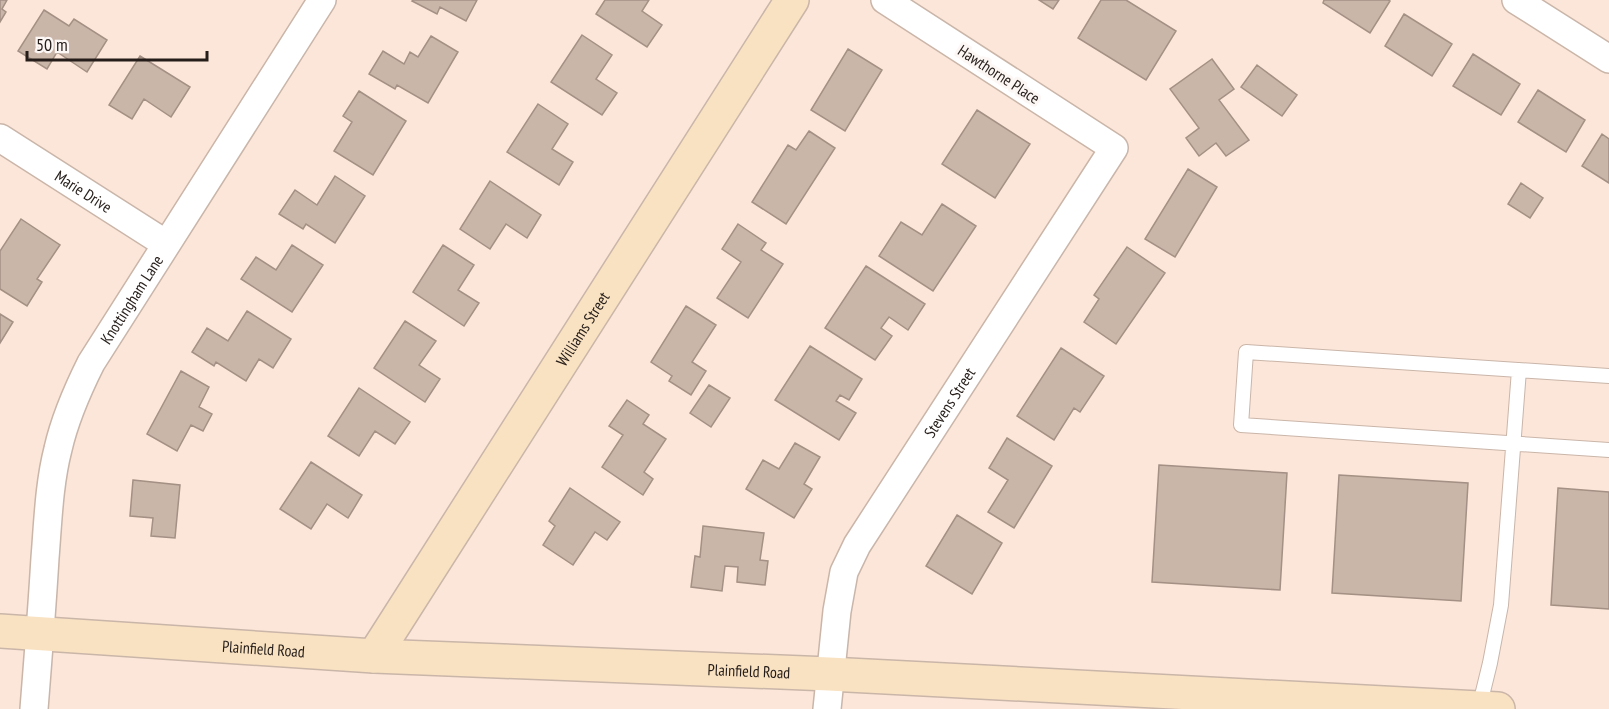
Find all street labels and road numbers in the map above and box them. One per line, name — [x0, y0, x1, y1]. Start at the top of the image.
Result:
street label: Hawthorne Place — [954, 40, 1044, 108]
street label: Marie Drive — [51, 166, 116, 217]
street label: Knottingham Lane — [96, 251, 167, 348]
street label: Williams Street — [551, 287, 614, 370]
street label: Stevens Street — [919, 363, 980, 441]
street label: Plainfield Road — [221, 636, 305, 661]
street label: Plainfield Road — [707, 659, 791, 682]

